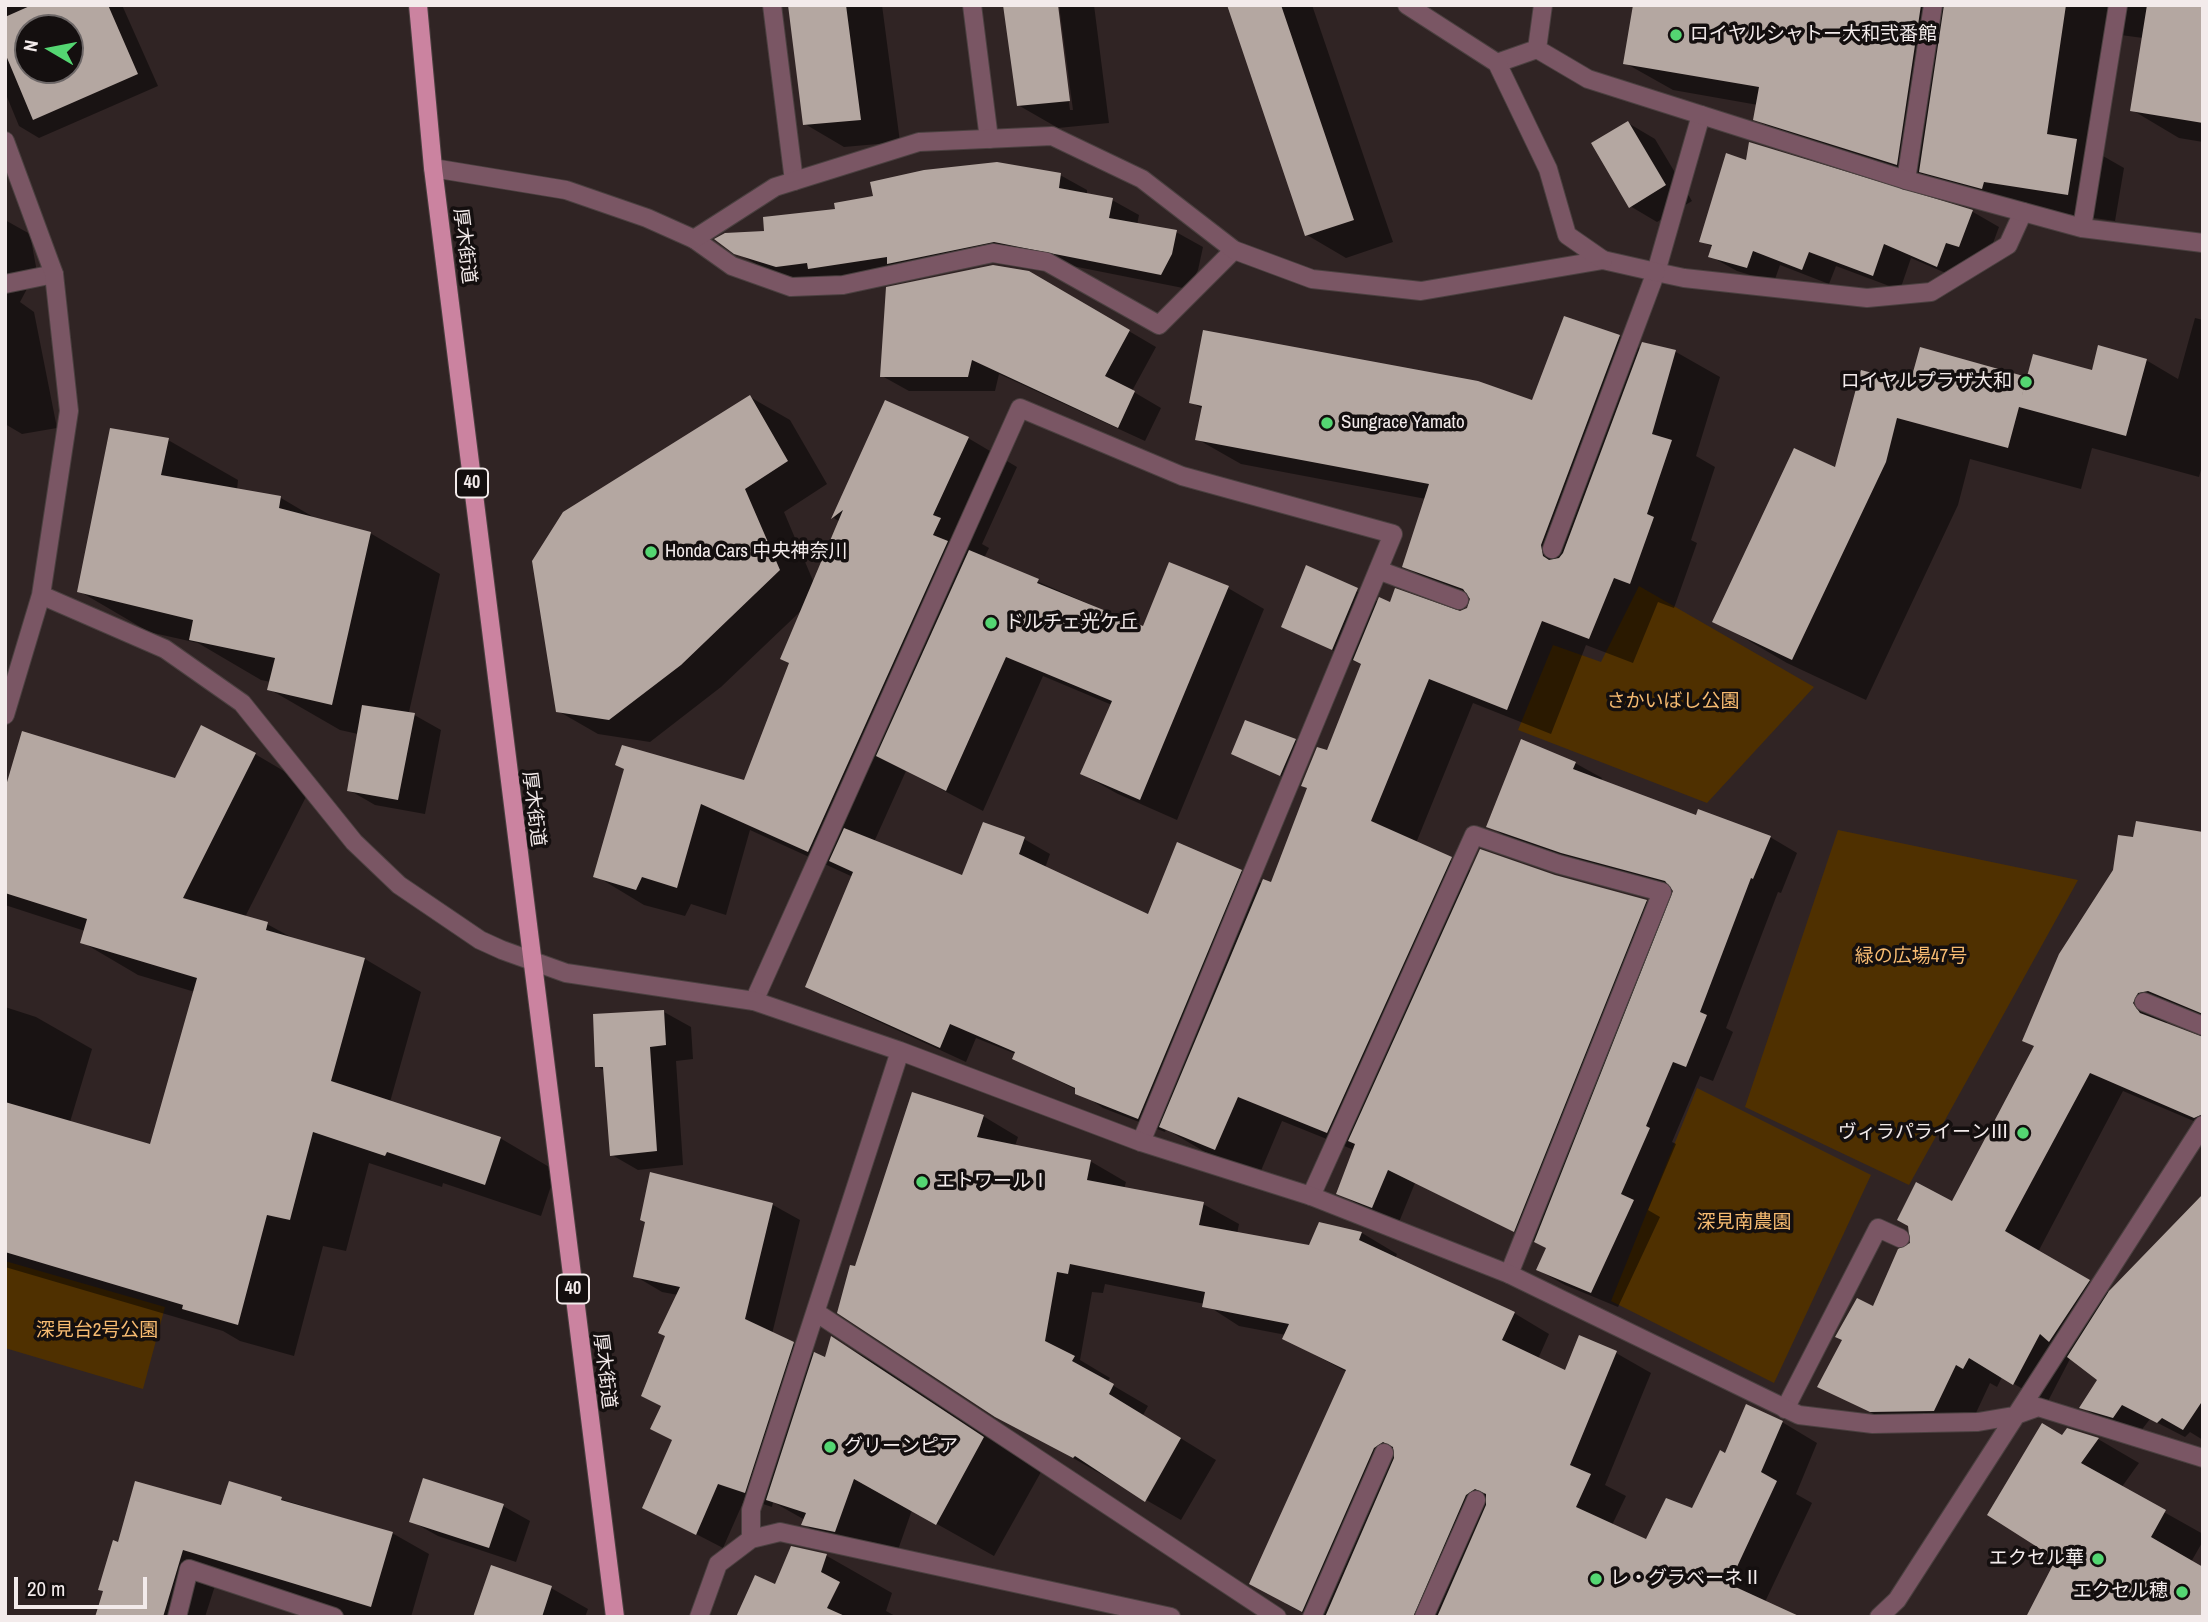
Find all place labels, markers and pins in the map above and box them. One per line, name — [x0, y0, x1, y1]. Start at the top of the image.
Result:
place label: ロイヤルシャトー大和弐番館 — [1690, 24, 1937, 46]
marker: ロイヤルシャトー大和弐番館 — [1668, 27, 1684, 43]
place label: ロイヤルプラザ大和 — [1841, 371, 2012, 393]
marker: ロイヤルプラザ大和 — [2018, 374, 2034, 390]
place label: Sungrace Yamato — [1341, 412, 1465, 434]
marker: Sungrace Yamato — [1319, 415, 1335, 431]
place label: Honda Cars 中央神奈川 — [665, 541, 847, 563]
marker: Honda Cars 中央神奈川 — [643, 544, 659, 560]
place label: ドルチェ光ケ丘 — [1005, 612, 1138, 634]
marker: ドルチェ光ケ丘 — [983, 615, 999, 631]
place label: ヴィラパライーンⅢ — [1838, 1122, 2009, 1144]
marker: ヴィラパライーンⅢ — [2015, 1125, 2031, 1141]
place label: エトワールⅠ — [936, 1171, 1050, 1193]
marker: エトワールⅠ — [914, 1174, 930, 1190]
place label: グリーンピア — [844, 1436, 958, 1458]
marker: グリーンピア — [822, 1439, 838, 1455]
place label: エクセル華 — [1989, 1548, 2084, 1570]
marker: エクセル華 — [2090, 1551, 2106, 1567]
place label: レ・グラベーネⅡ — [1610, 1568, 1762, 1590]
marker: レ・グラベーネⅡ — [1588, 1571, 1604, 1587]
place label: エクセル穂 — [2073, 1581, 2168, 1603]
marker: エクセル穂 — [2174, 1584, 2190, 1600]

